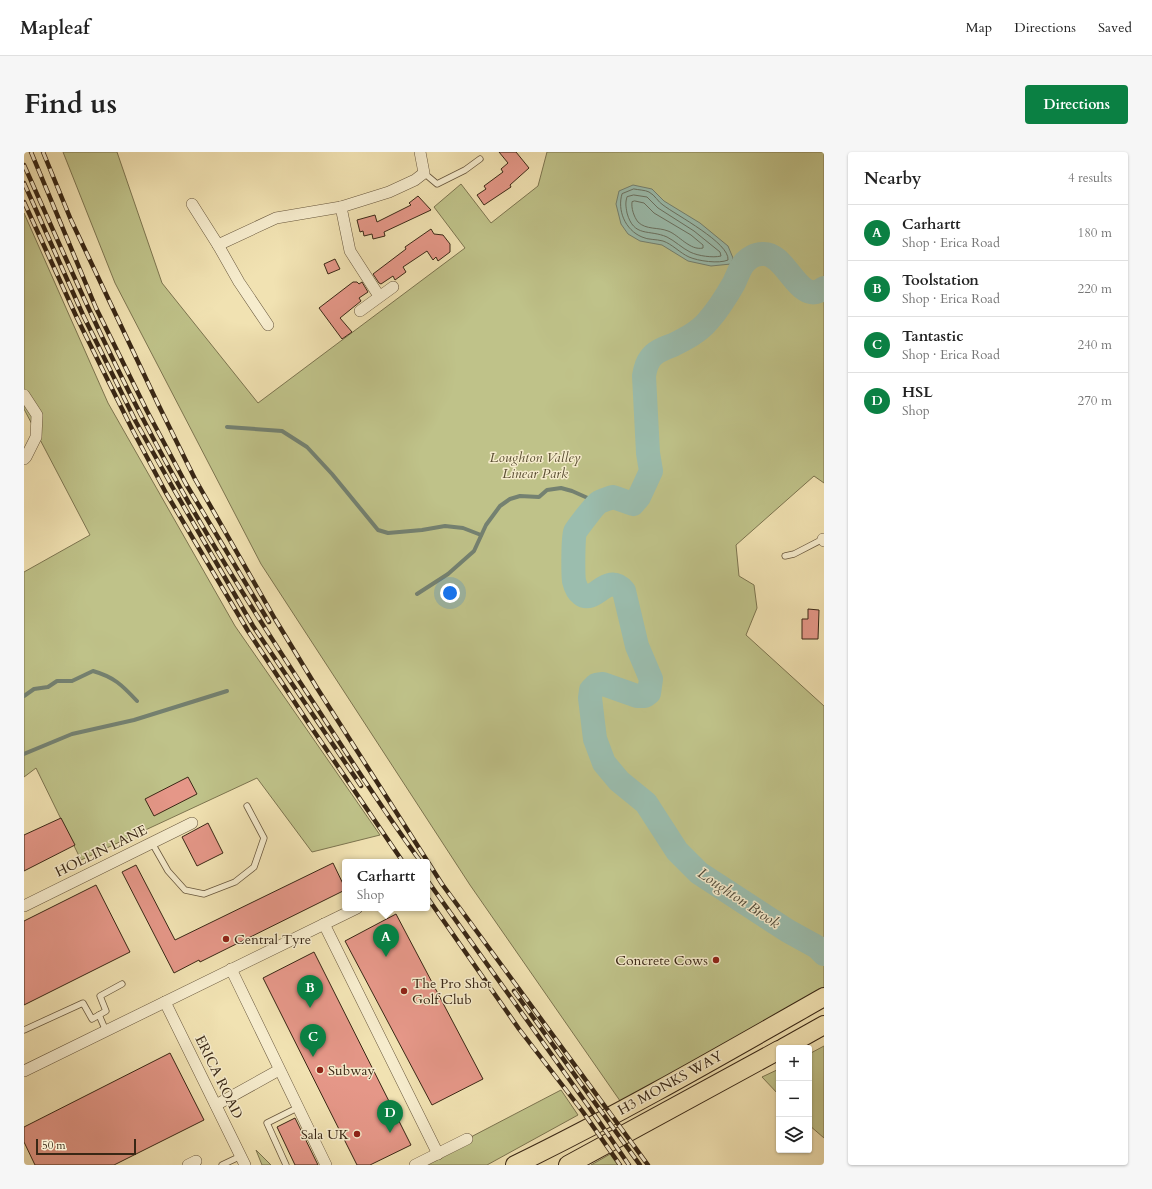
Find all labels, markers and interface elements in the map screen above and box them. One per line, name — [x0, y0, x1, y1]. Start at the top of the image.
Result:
text: Mapleaf — [20, 15, 90, 41]
text: Map — [966, 18, 992, 37]
text: Directions — [1014, 18, 1076, 37]
text: Saved — [1098, 18, 1132, 37]
text: Find us — [24, 85, 117, 123]
button: Directions — [1025, 85, 1128, 124]
text: Nearby — [864, 167, 921, 190]
text: 4 results — [1068, 169, 1112, 187]
text: Carhartt — [902, 214, 961, 234]
text: A — [872, 224, 882, 242]
text: 180 m — [1078, 224, 1112, 242]
text: Shop · Erica Road — [902, 234, 1000, 252]
text: Toolstation — [902, 270, 979, 290]
text: B — [872, 280, 882, 298]
text: 220 m — [1078, 280, 1112, 298]
text: Shop · Erica Road — [902, 290, 1000, 308]
text: Tantastic — [902, 326, 963, 346]
text: C — [872, 336, 882, 354]
text: 240 m — [1078, 336, 1112, 354]
text: Shop · Erica Road — [902, 346, 1000, 364]
text: HSL — [902, 382, 933, 402]
text: D — [871, 392, 883, 410]
text: 270 m — [1078, 392, 1112, 410]
text: Shop — [902, 402, 930, 420]
park label: Loughton Valley Linear Park — [490, 448, 581, 483]
your location — [440, 583, 460, 603]
street label: HOLLIN LANE — [52, 820, 151, 882]
popup — [342, 859, 430, 911]
water label: Loughton Brook — [694, 863, 785, 933]
text: Carhartt — [357, 866, 415, 886]
text: Shop — [357, 886, 384, 904]
pin: A — [373, 924, 399, 957]
place label: Central Tyre — [234, 930, 311, 949]
marker: Central Tyre — [221, 934, 231, 944]
place label: Concrete Cows — [615, 951, 708, 970]
marker: Concrete Cows — [711, 955, 721, 965]
place label: The Pro Shot Golf Club — [412, 974, 492, 1009]
pin: B — [297, 975, 323, 1008]
marker: The Pro Shot Golf Club — [399, 986, 409, 996]
pin: C — [300, 1024, 326, 1057]
street label: ERICA ROAD — [191, 1032, 247, 1122]
map controls — [776, 1045, 812, 1153]
button: + — [776, 1045, 812, 1081]
street label: H3 MONKS WAY — [614, 1046, 726, 1120]
place label: Subway — [328, 1061, 375, 1080]
marker: Subway — [315, 1065, 325, 1075]
button: − — [776, 1081, 812, 1117]
pin: D — [377, 1100, 403, 1133]
button: layers — [776, 1117, 812, 1153]
place label: Sala UK — [301, 1125, 350, 1144]
marker: Sala UK — [352, 1129, 362, 1139]
scale bar — [36, 1137, 136, 1156]
text: 50 m — [42, 1138, 66, 1153]

